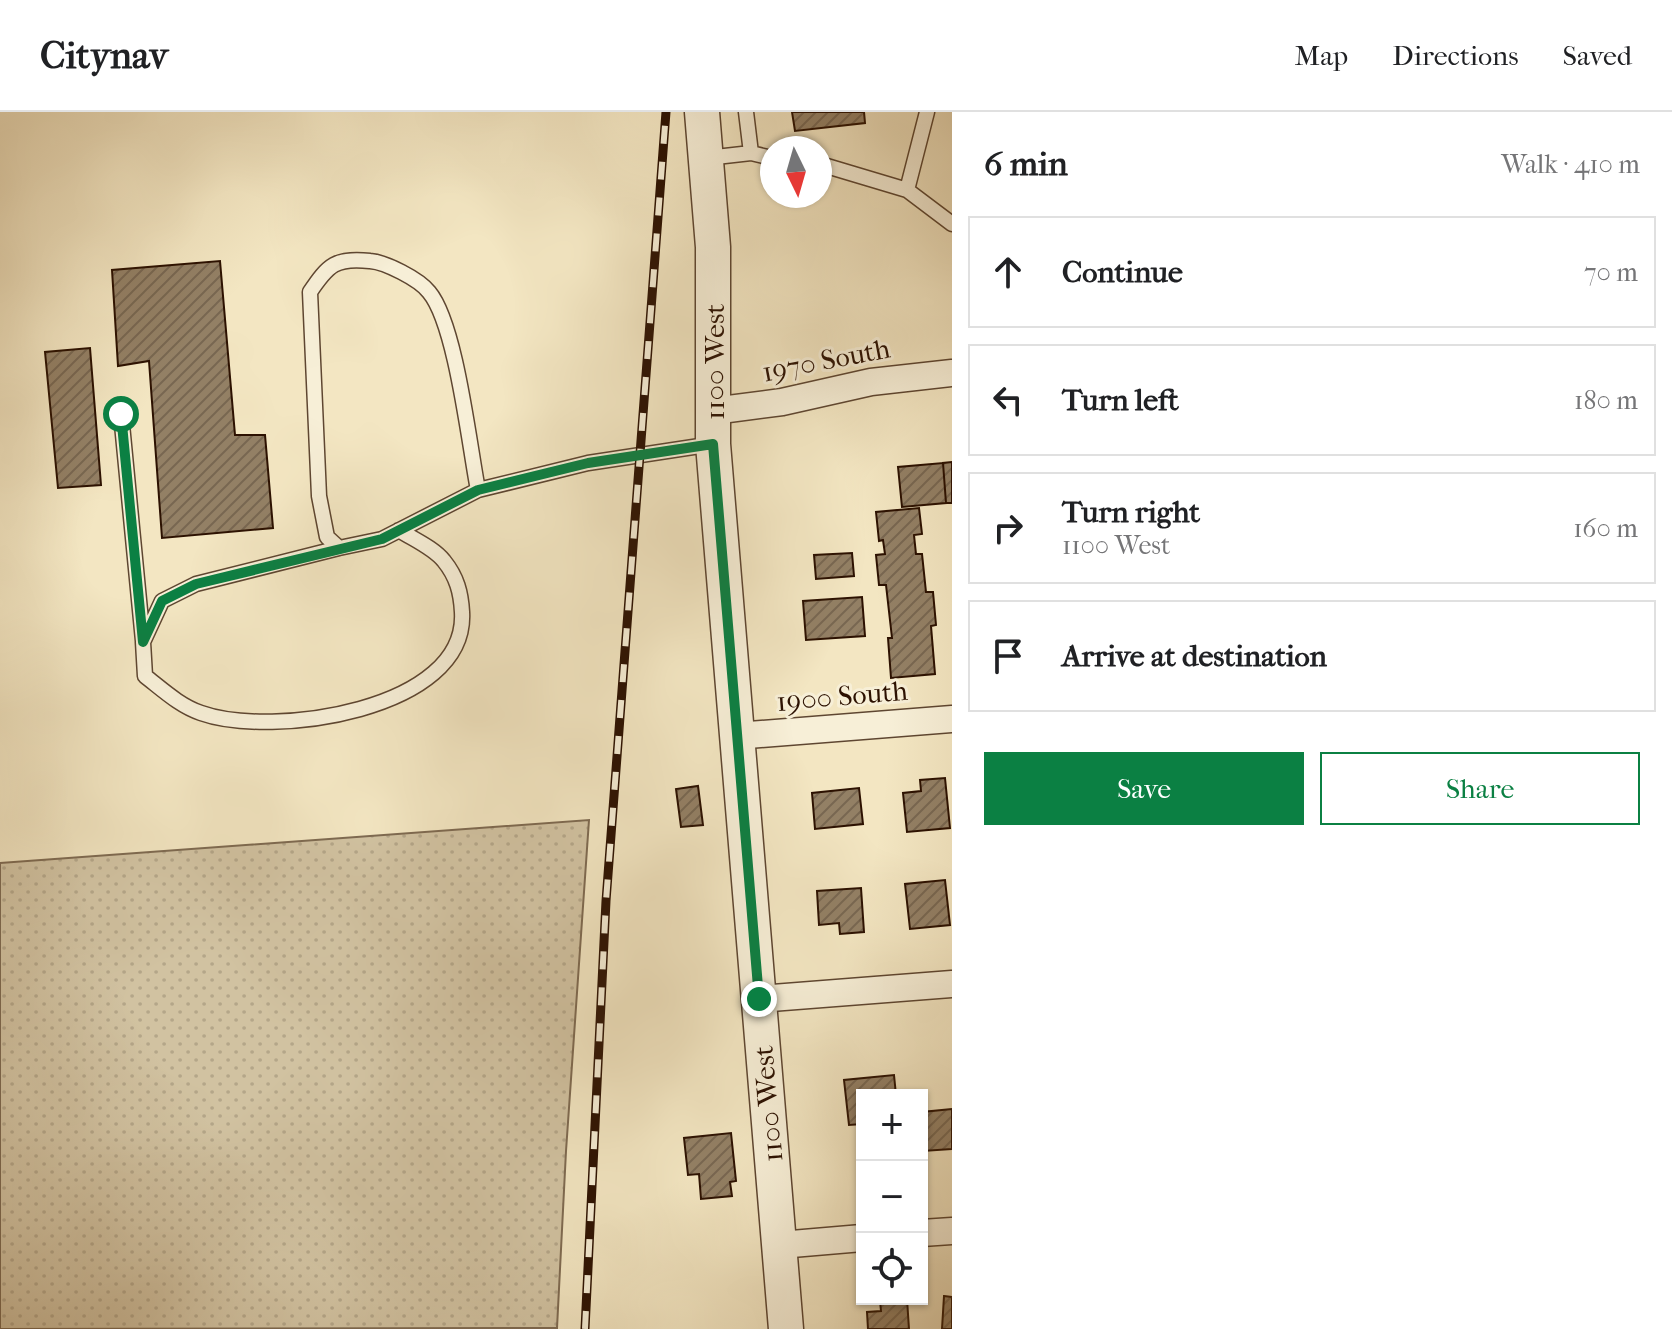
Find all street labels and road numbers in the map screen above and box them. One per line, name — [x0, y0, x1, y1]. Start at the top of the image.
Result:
street label: 1100 West — [698, 304, 731, 420]
street label: 1970 South — [759, 331, 893, 389]
street label: 1900 South — [775, 674, 909, 718]
street label: 1100 West — [746, 1045, 790, 1163]

